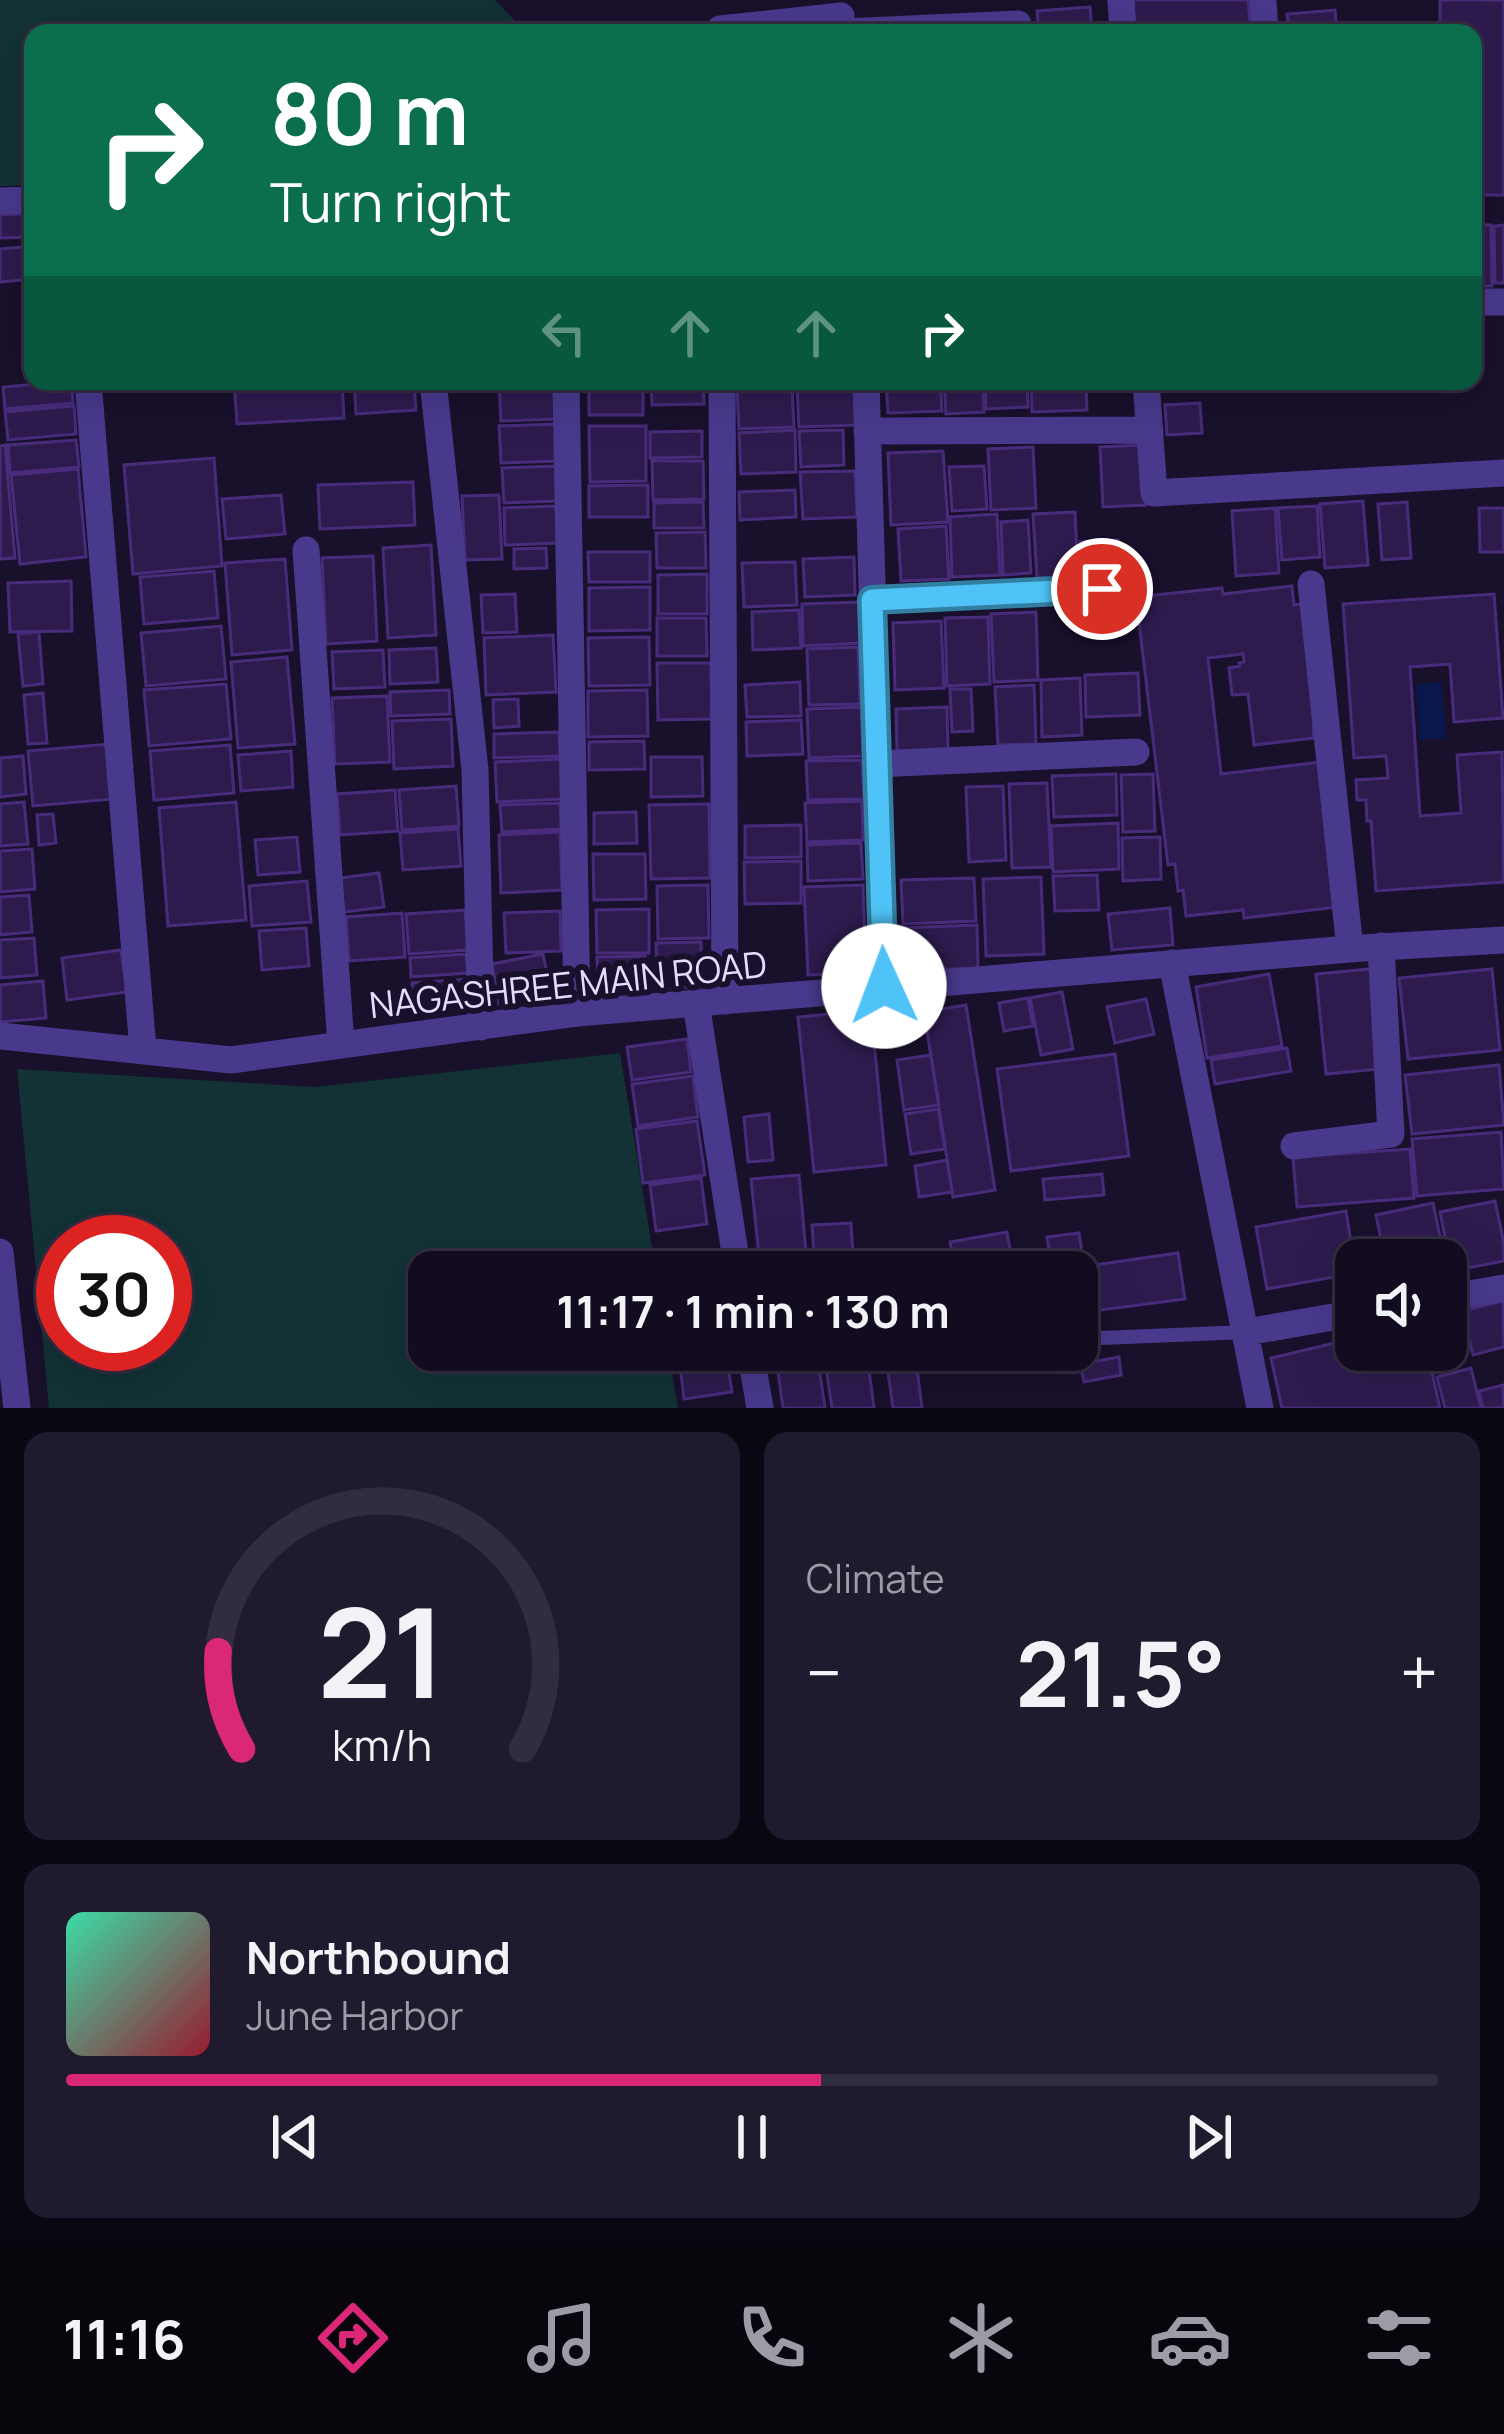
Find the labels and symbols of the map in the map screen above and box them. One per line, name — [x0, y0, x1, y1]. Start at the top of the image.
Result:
pin — [1051, 538, 1153, 640]
position arrow — [821, 923, 947, 1049]
street label: NAGASHREE MAIN ROAD — [367, 939, 769, 1029]
speed limit sign: 30 — [36, 1215, 192, 1371]

